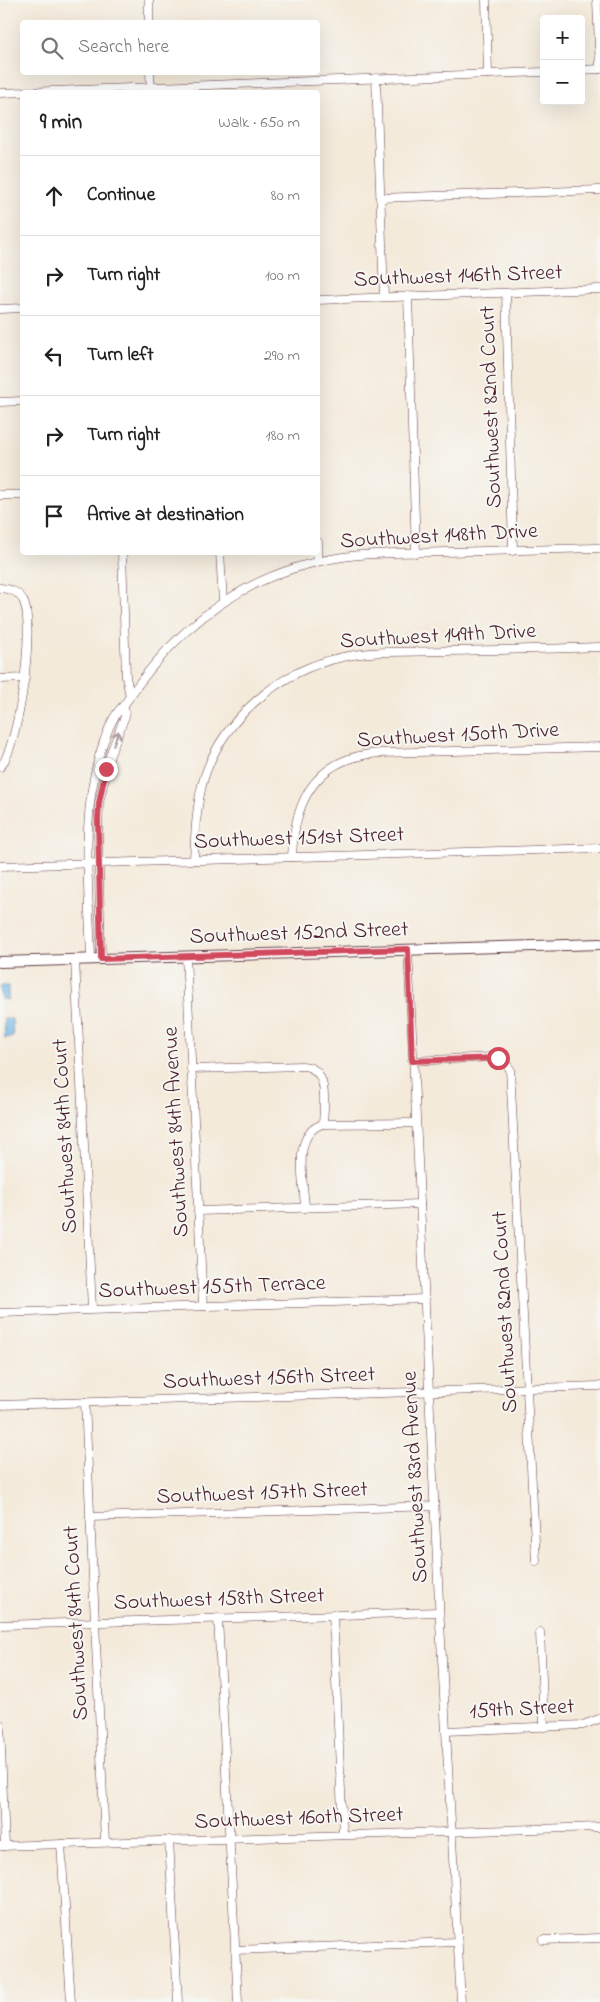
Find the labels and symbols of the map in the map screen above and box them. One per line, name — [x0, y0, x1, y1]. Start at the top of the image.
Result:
street label: Southwest 146th Street — [353, 257, 564, 297]
street label: Southwest 82nd Court — [472, 305, 512, 509]
street label: Southwest 148th Drive — [339, 516, 539, 558]
street label: Southwest 149th Drive — [339, 616, 537, 658]
street label: Southwest 150th Drive — [356, 715, 560, 757]
one-way arrow — [112, 730, 121, 746]
route end — [95, 758, 118, 781]
street label: Southwest 151st Street — [193, 819, 405, 859]
street label: Southwest 152nd Street — [189, 914, 410, 954]
street label: Southwest 84th Avenue — [156, 1026, 198, 1238]
street label: Southwest 84th Court — [45, 1037, 87, 1234]
route start — [487, 1047, 510, 1070]
street label: Southwest 82nd Court — [485, 1209, 527, 1414]
street label: Southwest 155th Terrace — [98, 1268, 326, 1308]
street label: Southwest 156th Street — [162, 1359, 376, 1399]
street label: Southwest 83rd Avenue — [394, 1370, 438, 1584]
street label: Southwest 157th Street — [156, 1474, 369, 1514]
street label: Southwest 84th Court — [56, 1524, 98, 1721]
street label: Southwest 158th Street — [113, 1580, 326, 1620]
street label: 159th Street — [469, 1691, 576, 1729]
street label: Southwest 160th Street — [194, 1799, 405, 1839]

